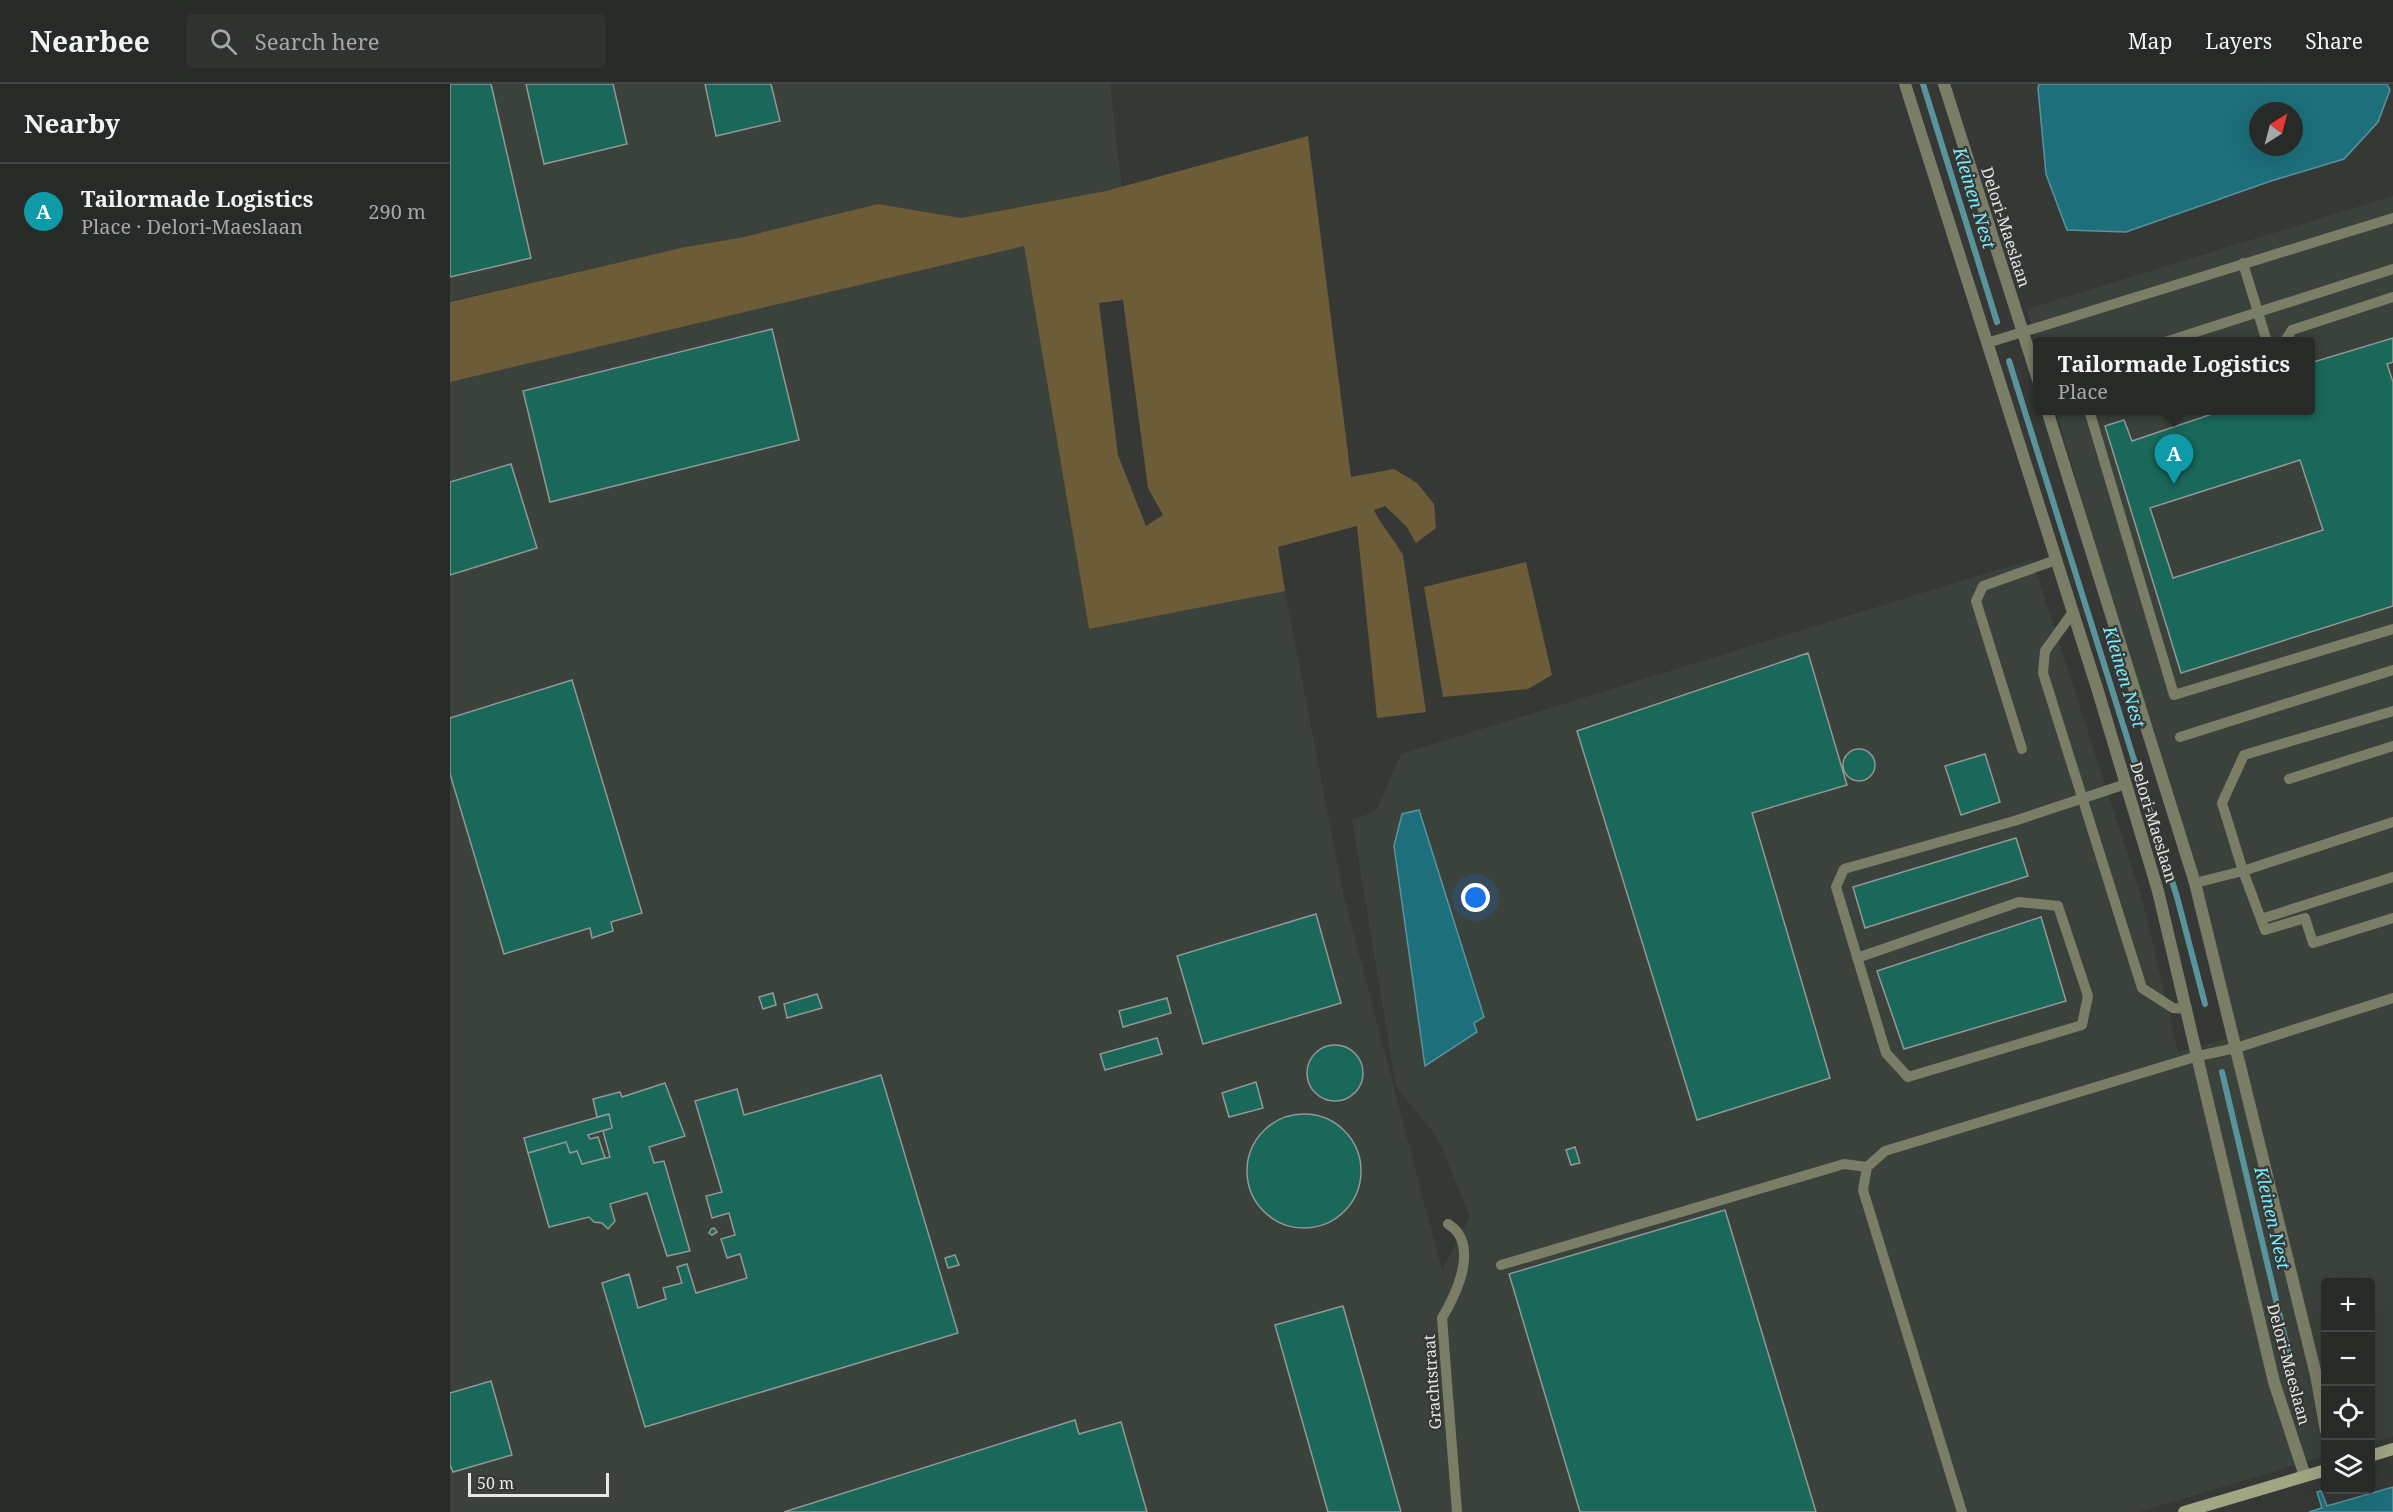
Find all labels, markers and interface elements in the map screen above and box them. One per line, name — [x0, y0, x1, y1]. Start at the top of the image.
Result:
search box — [186, 14, 606, 68]
text: Nearbee — [30, 22, 150, 60]
icon: search — [207, 25, 240, 58]
text: Search here — [255, 26, 380, 56]
text: Map — [2128, 27, 2172, 55]
text: Layers — [2205, 27, 2272, 55]
text: Share — [2305, 27, 2363, 55]
north arrow — [2249, 102, 2303, 156]
text: Nearby — [24, 105, 120, 141]
water label: Kleinen Nest — [1948, 143, 2002, 252]
street label: Delori-Maeslaan — [1976, 164, 2036, 290]
text: Tailormade Logistics — [81, 183, 313, 213]
text: A — [36, 198, 51, 225]
text: 290 m — [368, 198, 426, 225]
text: Place · Delori-Maeslaan — [81, 213, 303, 240]
popup — [2033, 337, 2315, 415]
text: Tailormade Logistics — [2058, 348, 2290, 378]
text: Place — [2058, 378, 2108, 405]
pin: A — [2154, 434, 2194, 484]
water label: Kleinen Nest — [2098, 622, 2152, 731]
street label: Delori-Maeslaan — [2125, 759, 2183, 885]
your location — [1461, 883, 1490, 912]
water label: Kleinen Nest — [2249, 1163, 2297, 1272]
map controls — [2321, 1278, 2375, 1494]
button: + — [2321, 1278, 2375, 1332]
street label: Delori-Maeslaan — [2262, 1301, 2316, 1427]
button: − — [2321, 1332, 2375, 1386]
street label: Grachtstraat — [1418, 1333, 1446, 1430]
button: locate — [2321, 1386, 2375, 1440]
button: layers — [2321, 1440, 2375, 1494]
scale bar — [468, 1470, 609, 1498]
text: 50 m — [477, 1472, 514, 1494]

